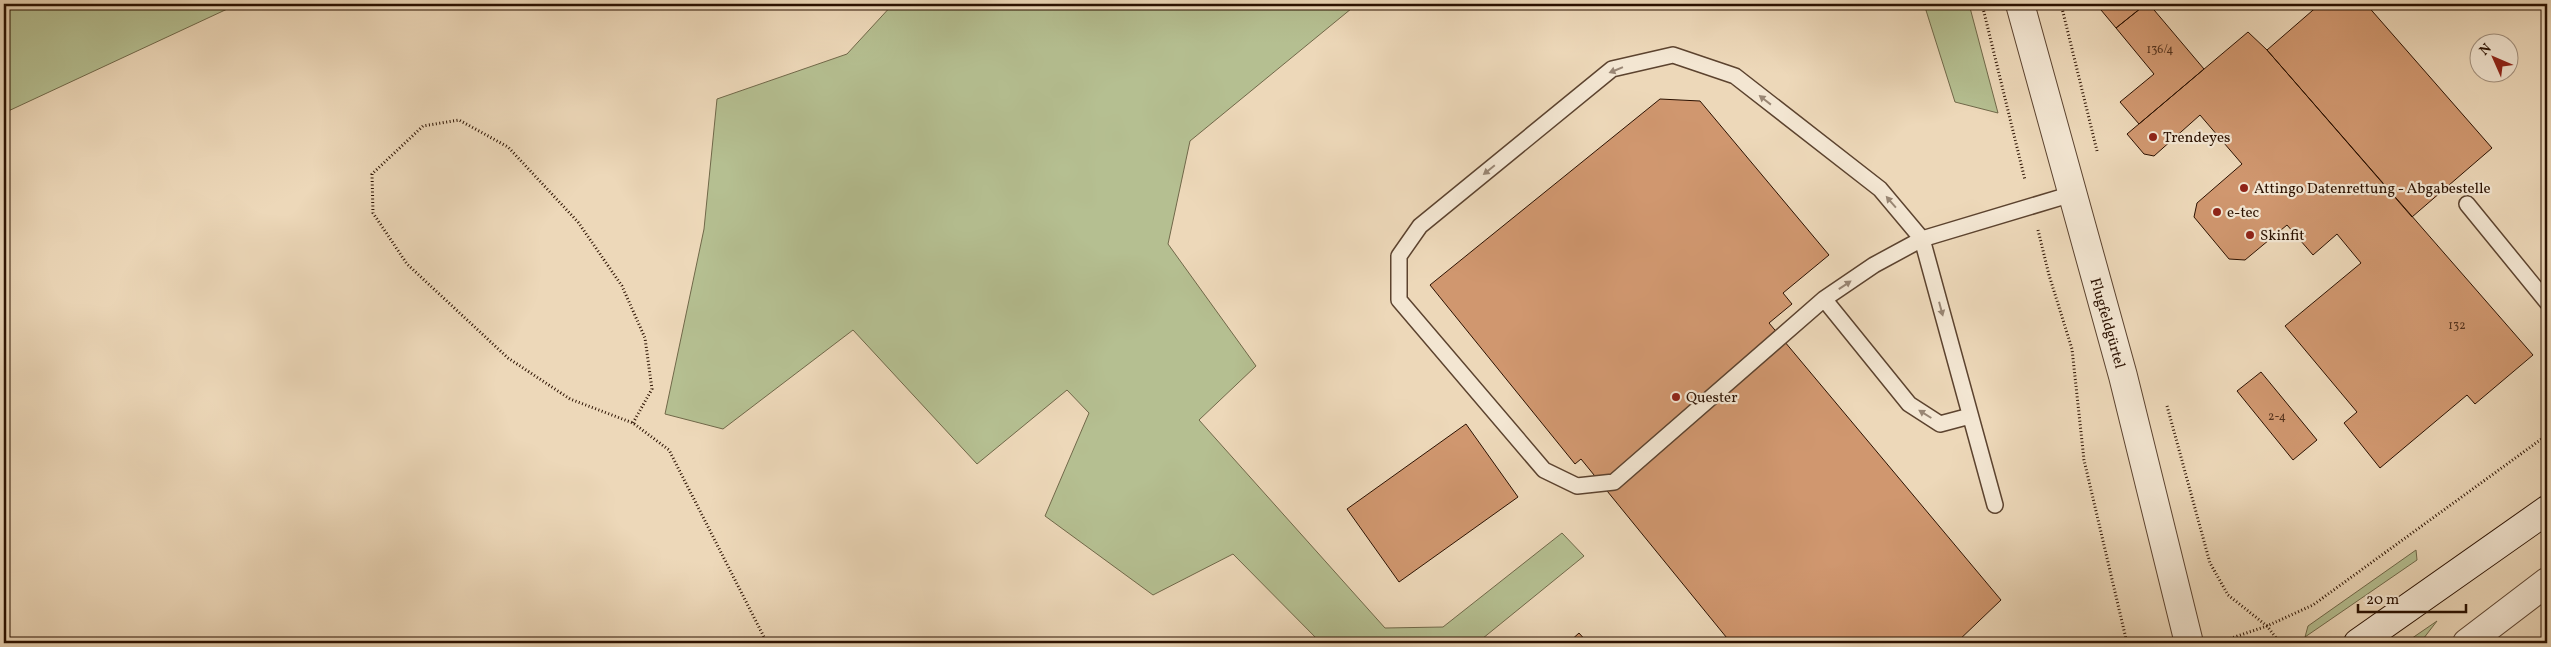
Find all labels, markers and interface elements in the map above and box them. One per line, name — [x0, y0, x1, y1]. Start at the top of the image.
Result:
north arrow — [2468, 32, 2518, 82]
text: N — [2476, 40, 2496, 60]
house number: 136/4 — [2147, 42, 2173, 58]
one-way arrow — [1608, 66, 1623, 74]
one-way arrow — [1758, 94, 1771, 105]
place label: Trendeyes — [2163, 128, 2230, 149]
marker: Trendeyes — [2147, 131, 2159, 143]
one-way arrow — [1482, 165, 1495, 176]
place label: Attingo Datenrettung - Abgabestelle — [2254, 179, 2491, 200]
marker: Attingo Datenrettung - Abgabestelle — [2238, 182, 2250, 194]
one-way arrow — [1885, 195, 1896, 208]
place label: e-tec — [2227, 203, 2260, 224]
marker: e-tec — [2211, 206, 2223, 218]
place label: Skinfit — [2260, 226, 2305, 247]
marker: Skinfit — [2244, 229, 2256, 241]
street label: Flugfeldgürtel — [2084, 276, 2130, 371]
one-way arrow — [1838, 280, 1852, 289]
one-way arrow — [1938, 301, 1946, 316]
house number: 132 — [2448, 318, 2466, 334]
place label: Quester — [1686, 388, 1737, 409]
marker: Quester — [1670, 391, 1682, 403]
house number: 2-4 — [2268, 409, 2286, 425]
one-way arrow — [1919, 410, 1932, 419]
scale bar — [2358, 582, 2466, 614]
text: 20 m — [2366, 590, 2399, 611]

